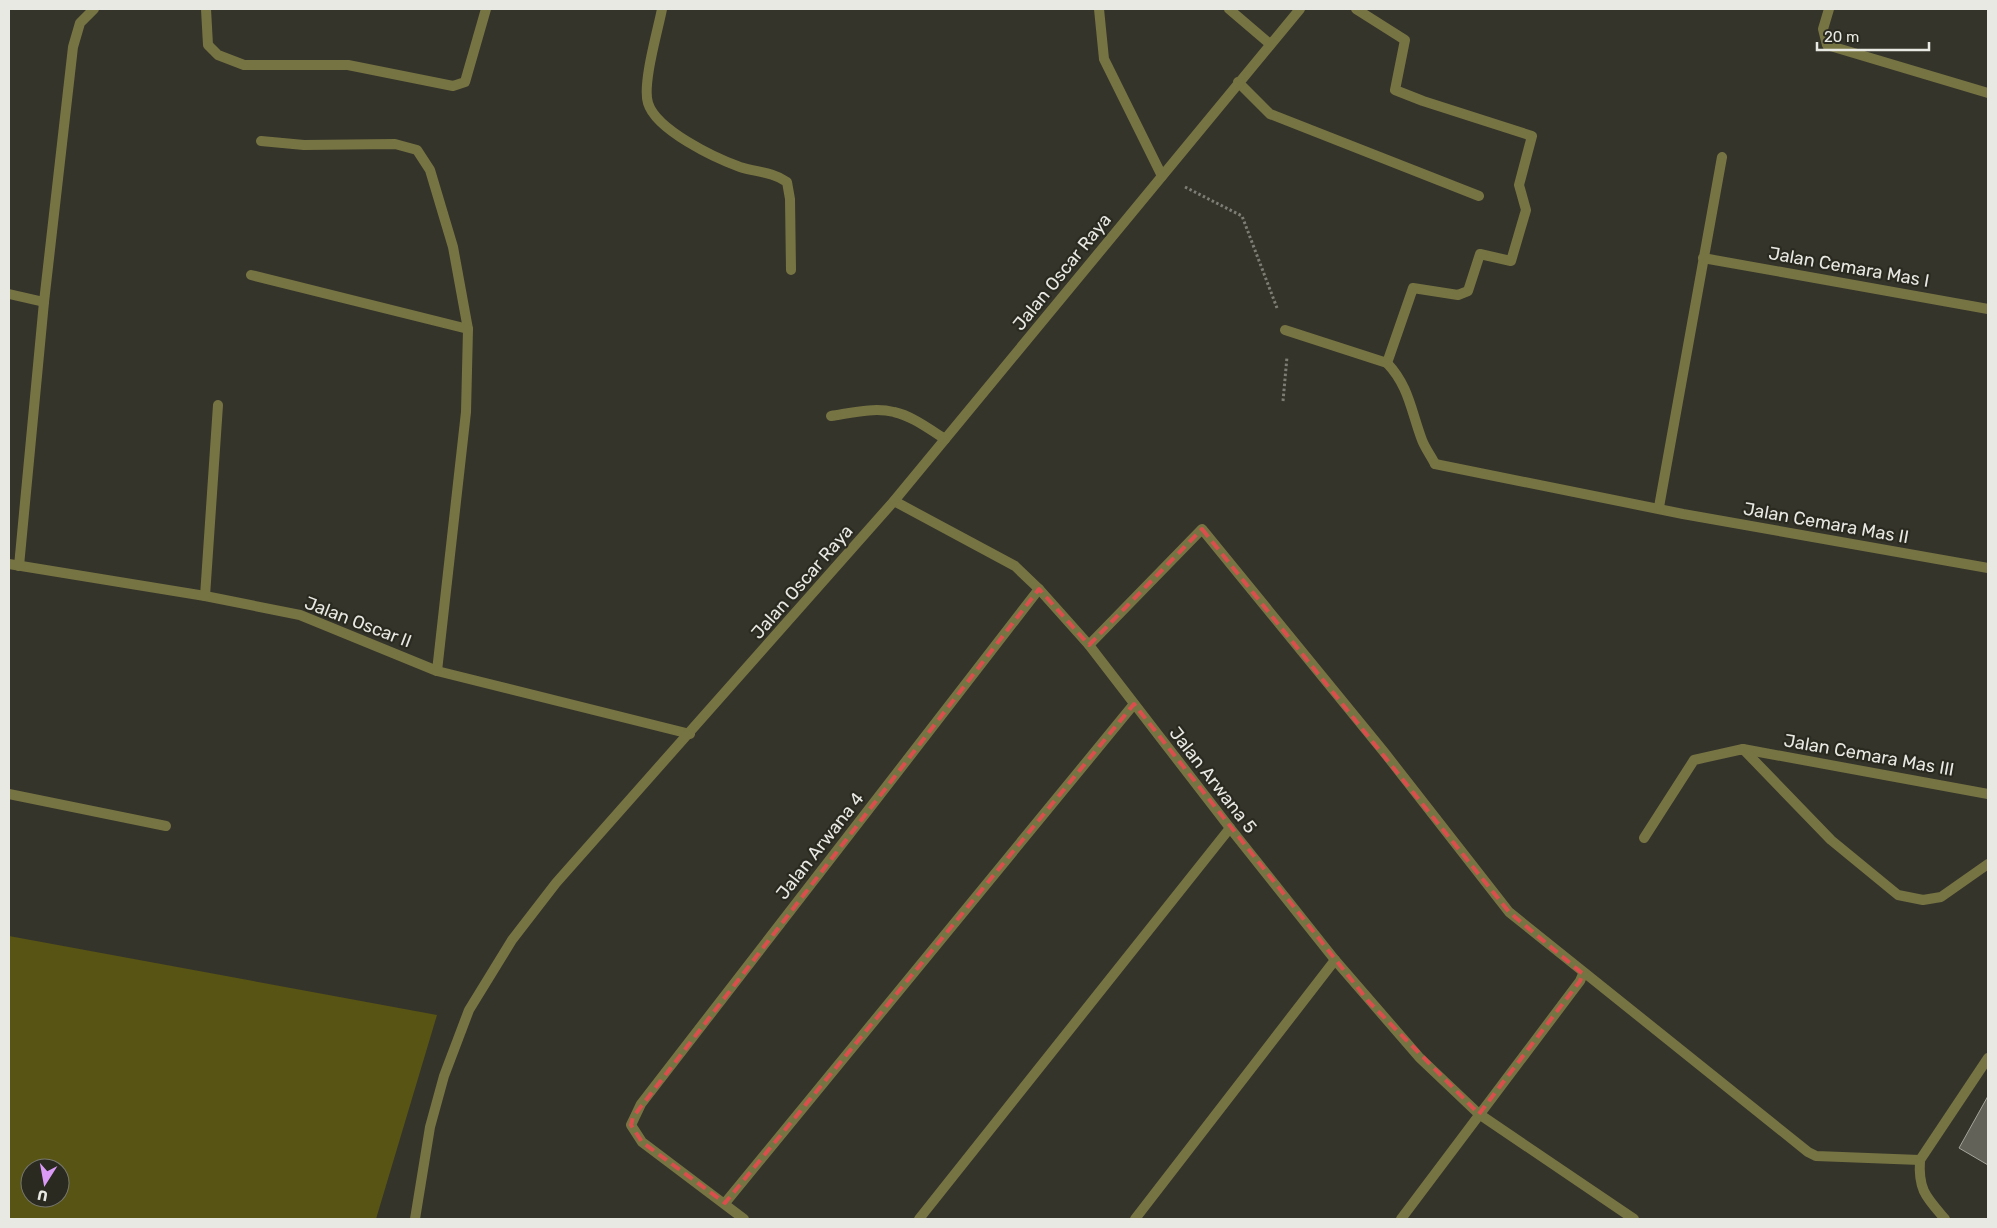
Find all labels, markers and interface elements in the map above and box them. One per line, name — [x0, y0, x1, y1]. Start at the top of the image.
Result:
scale bar — [1817, 20, 1930, 52]
text: 20 m — [1824, 28, 1859, 46]
street label: Jalan Oscar Raya — [1008, 209, 1116, 335]
street label: Jalan Cemara Mas I — [1767, 242, 1931, 292]
street label: Jalan Cemara Mas II — [1742, 498, 1910, 548]
street label: Jalan Oscar Raya — [746, 520, 858, 644]
street label: Jalan Oscar II — [301, 592, 415, 652]
street label: Jalan Arwana 5 — [1165, 722, 1261, 838]
street label: Jalan Cemara Mas III — [1782, 729, 1956, 781]
street label: Jalan Arwana 4 — [771, 788, 869, 904]
north arrow — [20, 1158, 70, 1208]
text: U — [36, 1186, 49, 1205]

